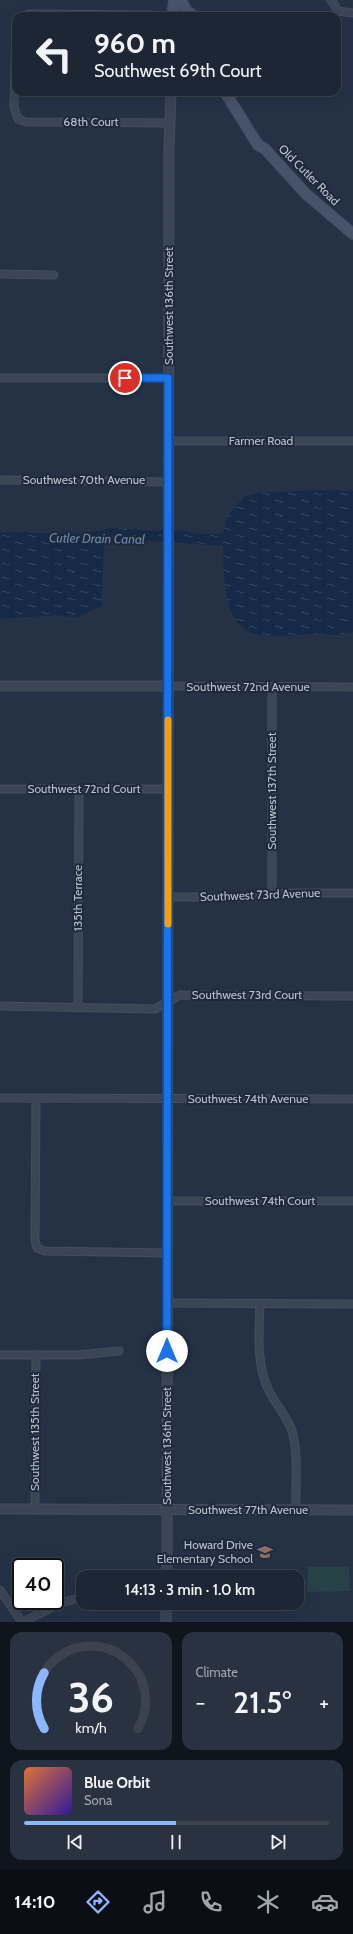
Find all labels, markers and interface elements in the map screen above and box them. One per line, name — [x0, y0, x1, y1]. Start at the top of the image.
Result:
text: 960 m — [94, 26, 176, 60]
icon: left — [28, 28, 80, 80]
text: Southwest 69th Court — [94, 60, 262, 82]
street label: 68th Court — [63, 114, 119, 129]
street label: Old Cutler Road — [276, 141, 343, 208]
street label: Southwest 136th Street — [161, 247, 176, 365]
pin — [108, 361, 142, 395]
icon: arrive — [114, 367, 136, 389]
street label: Farmer Road — [229, 433, 293, 448]
street label: Southwest 70th Avenue — [23, 472, 145, 487]
water label: Cutler Drain Canal — [49, 529, 145, 547]
street label: Southwest 72nd Avenue — [186, 679, 310, 694]
street label: Southwest 137th Street — [264, 732, 279, 850]
street label: Southwest 72nd Court — [27, 781, 141, 796]
street label: 135th Terrace — [70, 865, 85, 931]
street label: Southwest 73rd Avenue — [200, 885, 320, 904]
street label: Southwest 73rd Court — [192, 987, 302, 1002]
street label: Southwest 74th Avenue — [188, 1091, 308, 1106]
street label: Southwest 74th Court — [205, 1193, 315, 1208]
position arrow — [146, 1330, 188, 1372]
street label: Southwest 135th Street — [27, 1373, 42, 1491]
street label: Southwest 136th Street — [159, 1387, 174, 1505]
street label: Southwest 77th Avenue — [188, 1502, 308, 1517]
place label: Howard Drive Elementary School — [157, 1537, 253, 1566]
school or university icon: Howard Drive Elementary School — [256, 1543, 274, 1561]
speed limit sign: 40 — [12, 1558, 64, 1610]
text: 14:13 · 3 min · 1.0 km — [125, 1581, 255, 1599]
text: Climate — [196, 1664, 238, 1680]
text: 36 — [68, 1672, 114, 1722]
text: 21.5° — [233, 1684, 291, 1721]
text: − — [196, 1689, 205, 1716]
text: + — [319, 1689, 329, 1716]
text: km/h — [75, 1719, 106, 1737]
text: Blue Orbit — [84, 1774, 150, 1792]
text: Sona — [84, 1792, 112, 1808]
icon: previous — [64, 1831, 86, 1853]
icon: pause — [165, 1831, 187, 1853]
icon: next — [267, 1831, 289, 1853]
icon: directions — [84, 1888, 112, 1916]
icon: music — [141, 1888, 169, 1916]
icon: phone — [197, 1888, 225, 1916]
icon: climate — [254, 1888, 282, 1916]
icon: car — [311, 1888, 339, 1916]
text: 14:10 — [14, 1891, 55, 1913]

